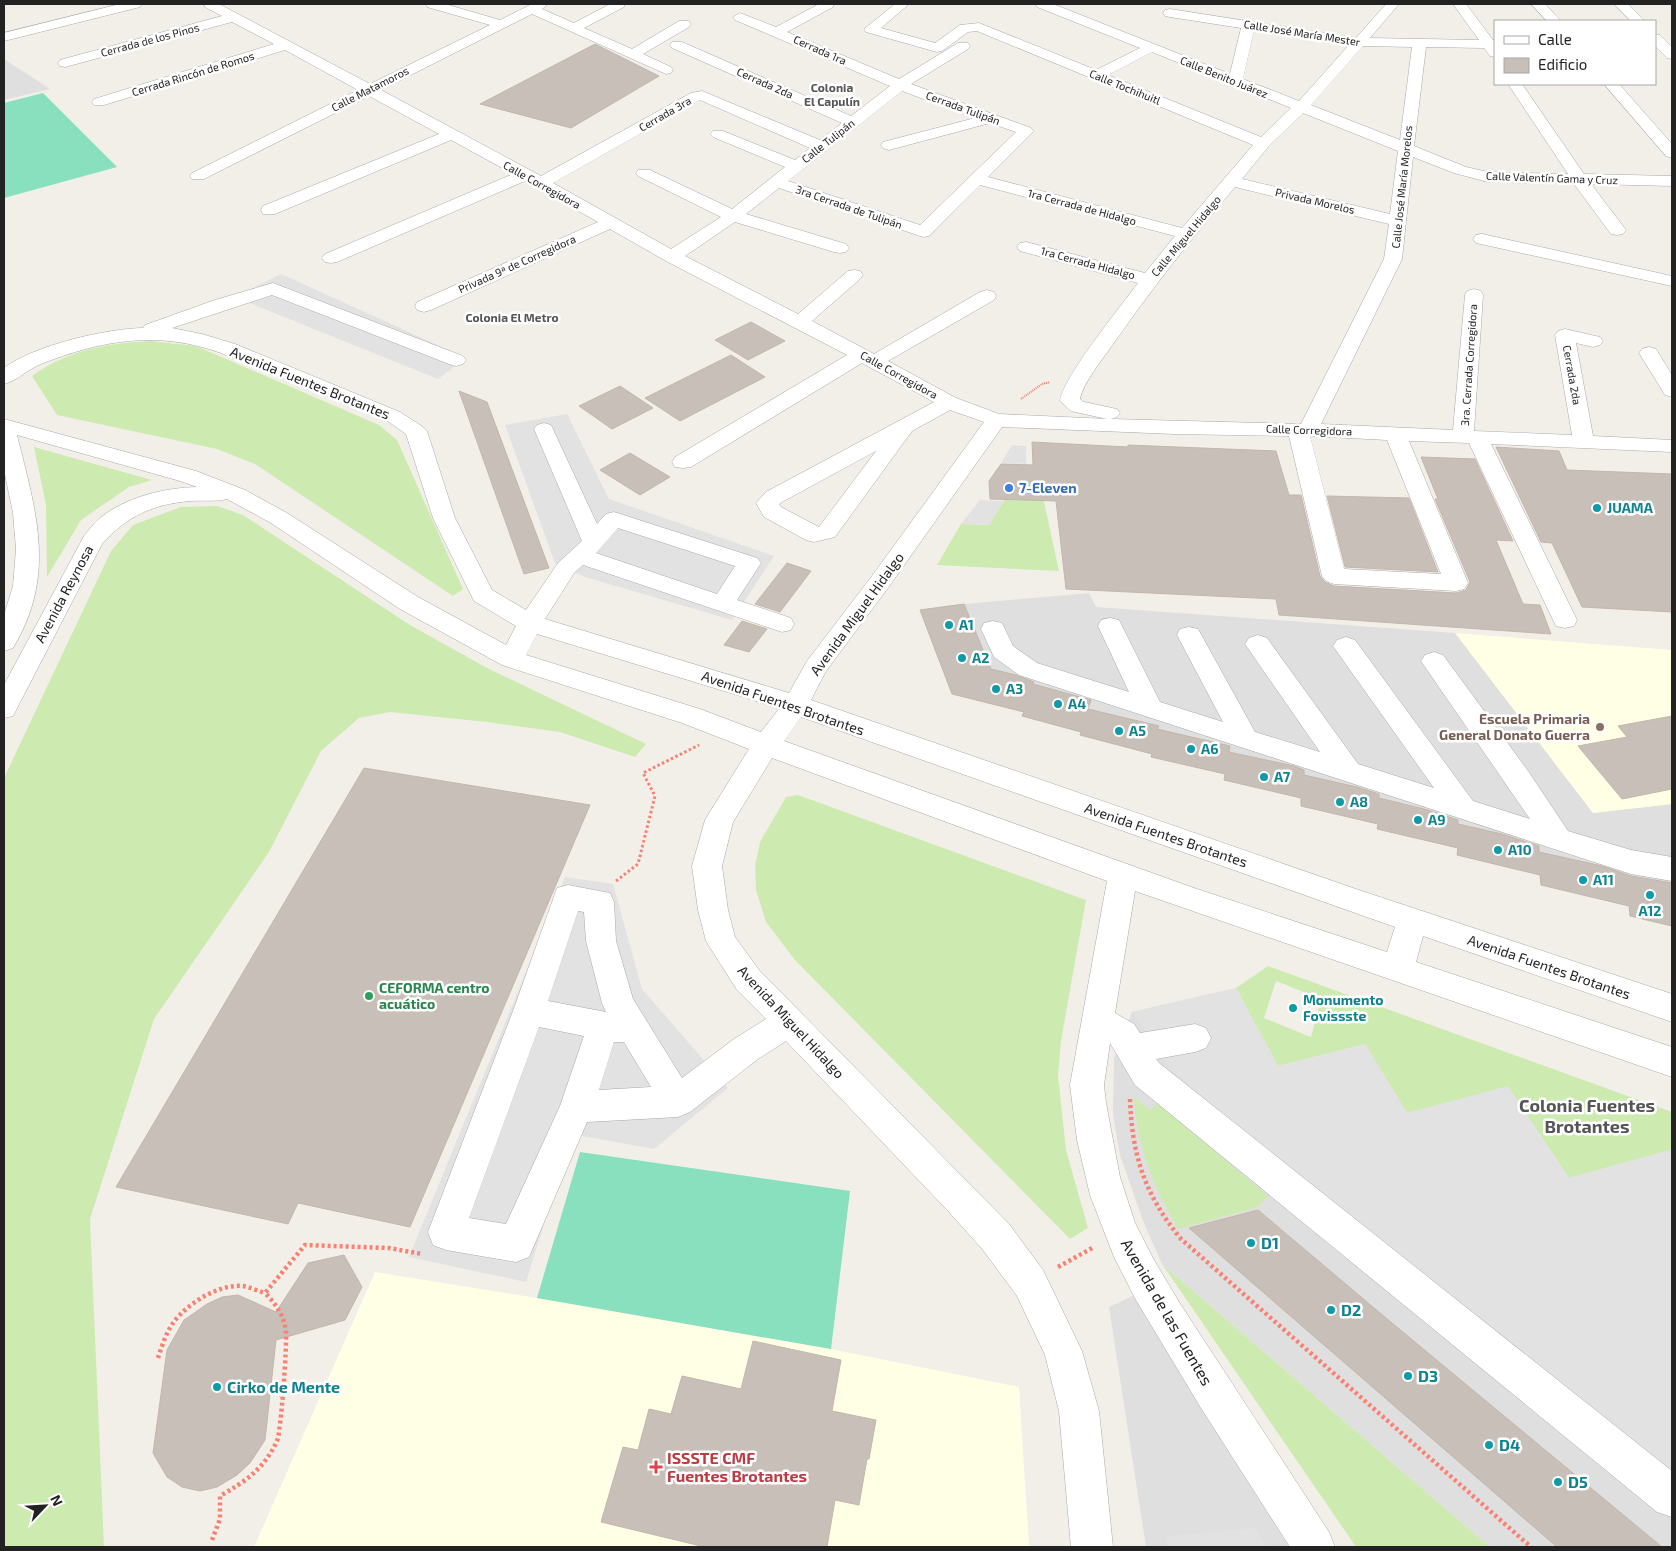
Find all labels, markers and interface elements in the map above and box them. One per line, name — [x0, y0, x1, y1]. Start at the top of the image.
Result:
street label: Calle José María Mester — [1243, 17, 1362, 48]
street label: Cerrada de los Pinos — [99, 20, 201, 59]
legend — [1494, 20, 1656, 85]
text: Calle — [1538, 30, 1572, 48]
street label: Cerrada 1ra — [792, 32, 849, 67]
street label: Cerrada Rincón de Romos — [130, 49, 256, 98]
street label: Calle Benito Juárez — [1178, 53, 1270, 100]
text: Edificio — [1538, 55, 1587, 73]
street label: Calle Matamoros — [329, 63, 411, 114]
street label: Cerrada 2da — [735, 64, 795, 101]
street label: Calle Tochihuitl — [1088, 66, 1163, 107]
district label: Colonia El Capulín — [804, 80, 860, 108]
street label: Cerrada Tulipán — [924, 88, 1002, 127]
street label: Cerrada 3ra — [636, 93, 693, 134]
street label: Calle Tulipán — [799, 116, 857, 165]
street label: Calle José María Morelos — [1389, 124, 1414, 249]
street label: Calle Corregidora — [501, 158, 583, 211]
street label: Calle Valentín Gama y Cruz — [1486, 169, 1619, 186]
street label: 3ra Cerrada de Tulipán — [794, 182, 904, 231]
street label: Privada Morelos — [1274, 185, 1357, 216]
street label: 1ra Cerrada de Hidalgo — [1026, 186, 1138, 227]
street label: Calle Miguel Hidalgo — [1148, 193, 1223, 279]
street label: Privada 9ª de Corregidora — [456, 232, 578, 295]
street label: 1ra Cerrada Hidalgo — [1040, 244, 1137, 281]
street label: 3ra. Cerrada Corregidora — [1458, 303, 1479, 426]
district label: Colonia El Metro — [465, 310, 559, 324]
street label: Avenida Fuentes Brotantes — [228, 343, 393, 422]
street label: Cerrada 2da — [1561, 344, 1584, 406]
street label: Calle Corregidora — [858, 348, 940, 401]
street label: Calle Corregidora — [1266, 422, 1352, 438]
place label: 7-Eleven — [1019, 479, 1077, 496]
marker: 7-Eleven — [1003, 482, 1015, 494]
place label: JUAMA — [1607, 499, 1654, 516]
marker: JUAMA — [1591, 502, 1603, 514]
street label: Avenida Reynosa — [31, 542, 96, 645]
street label: Avenida Miguel Hidalgo — [806, 549, 907, 679]
place label: A1 — [959, 616, 974, 633]
marker: A1 — [943, 619, 955, 631]
place label: A2 — [972, 649, 989, 666]
marker: A2 — [956, 652, 968, 664]
street label: Avenida Fuentes Brotantes — [700, 667, 867, 738]
place label: A3 — [1006, 680, 1023, 697]
marker: A3 — [990, 683, 1002, 695]
place label: A4 — [1068, 695, 1086, 712]
marker: A4 — [1052, 698, 1064, 710]
place label: Escuela Primaria General Donato Guerra — [1439, 710, 1590, 743]
marker: Escuela Primaria General Donato Guerra — [1594, 721, 1606, 733]
place label: A5 — [1129, 722, 1146, 739]
marker: A5 — [1113, 725, 1125, 737]
place label: A6 — [1201, 740, 1218, 757]
marker: A6 — [1185, 743, 1197, 755]
place label: A7 — [1274, 768, 1291, 785]
marker: A7 — [1258, 771, 1270, 783]
place label: A8 — [1350, 793, 1368, 810]
marker: A8 — [1334, 796, 1346, 808]
street label: Avenida Fuentes Brotantes — [1083, 799, 1250, 870]
place label: A9 — [1428, 811, 1445, 828]
marker: A9 — [1412, 814, 1424, 826]
place label: A10 — [1508, 841, 1532, 858]
marker: A10 — [1492, 844, 1504, 856]
place label: A11 — [1593, 871, 1614, 888]
marker: A11 — [1577, 874, 1589, 886]
marker: A12 — [1644, 889, 1656, 901]
place label: A12 — [1639, 902, 1661, 919]
street label: Avenida Fuentes Brotantes — [1466, 931, 1633, 1002]
street label: Avenida Miguel Hidalgo — [735, 962, 848, 1082]
place label: CEFORMA centro acuático — [379, 979, 490, 1012]
marker: CEFORMA centro acuático — [363, 990, 375, 1002]
place label: Monumento Fovissste — [1303, 991, 1383, 1024]
marker: Monumento Fovissste — [1287, 1002, 1299, 1014]
district label: Colonia Fuentes Brotantes — [1519, 1094, 1655, 1137]
place label: D1 — [1261, 1233, 1279, 1252]
street label: Avenida de las Fuentes — [1118, 1235, 1217, 1388]
marker: D1 — [1245, 1237, 1257, 1249]
place label: D2 — [1341, 1300, 1361, 1319]
marker: D2 — [1325, 1304, 1337, 1316]
place label: D3 — [1418, 1366, 1438, 1385]
marker: D3 — [1402, 1370, 1414, 1382]
place label: Cirko de Mente — [227, 1377, 340, 1396]
marker: Cirko de Mente — [211, 1381, 223, 1393]
place label: D4 — [1499, 1435, 1520, 1454]
marker: D4 — [1483, 1439, 1495, 1451]
place label: ISSSTE CMF Fuentes Brotantes — [667, 1448, 807, 1485]
marker: ISSSTE CMF Fuentes Brotantes — [649, 1460, 663, 1474]
place label: D5 — [1568, 1472, 1588, 1491]
marker: D5 — [1552, 1476, 1564, 1488]
north arrow — [20, 1481, 70, 1531]
text: N — [47, 1492, 67, 1508]

